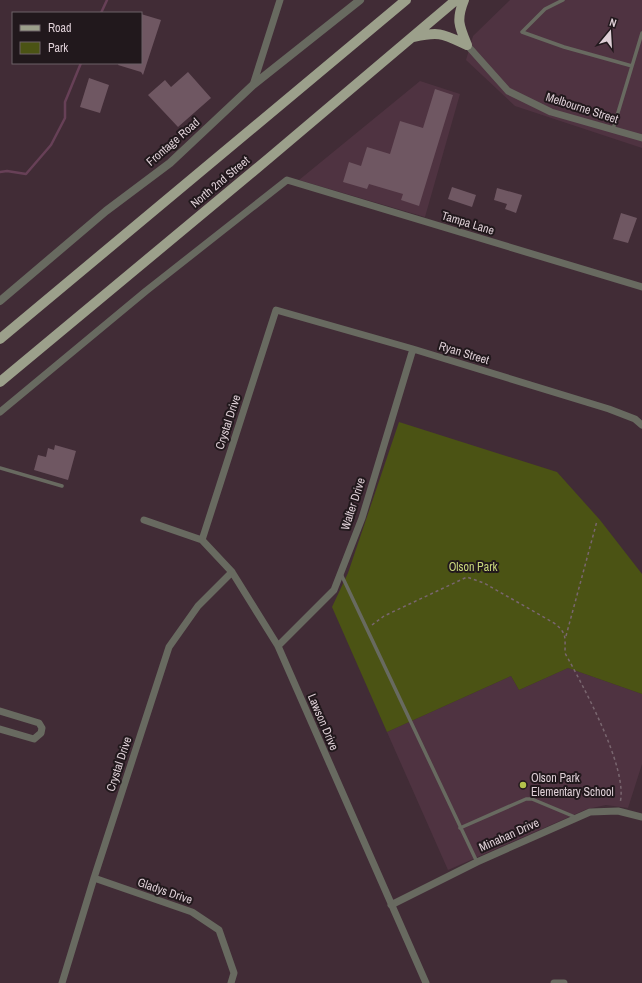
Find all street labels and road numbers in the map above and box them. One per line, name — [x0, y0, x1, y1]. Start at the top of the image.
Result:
street label: Melbourne Street — [544, 89, 621, 127]
street label: Frontage Road — [143, 114, 203, 170]
street label: North 2nd Street — [187, 153, 253, 211]
street label: Tampa Lane — [440, 207, 496, 239]
street label: Ryan Street — [437, 338, 491, 368]
street label: Crystal Drive — [212, 392, 244, 452]
street label: Walter Drive — [337, 476, 369, 532]
street label: Lawson Drive — [304, 691, 342, 753]
street label: Crystal Drive — [103, 734, 135, 794]
street label: Minahan Drive — [476, 815, 542, 855]
street label: Gladys Drive — [136, 874, 194, 908]

